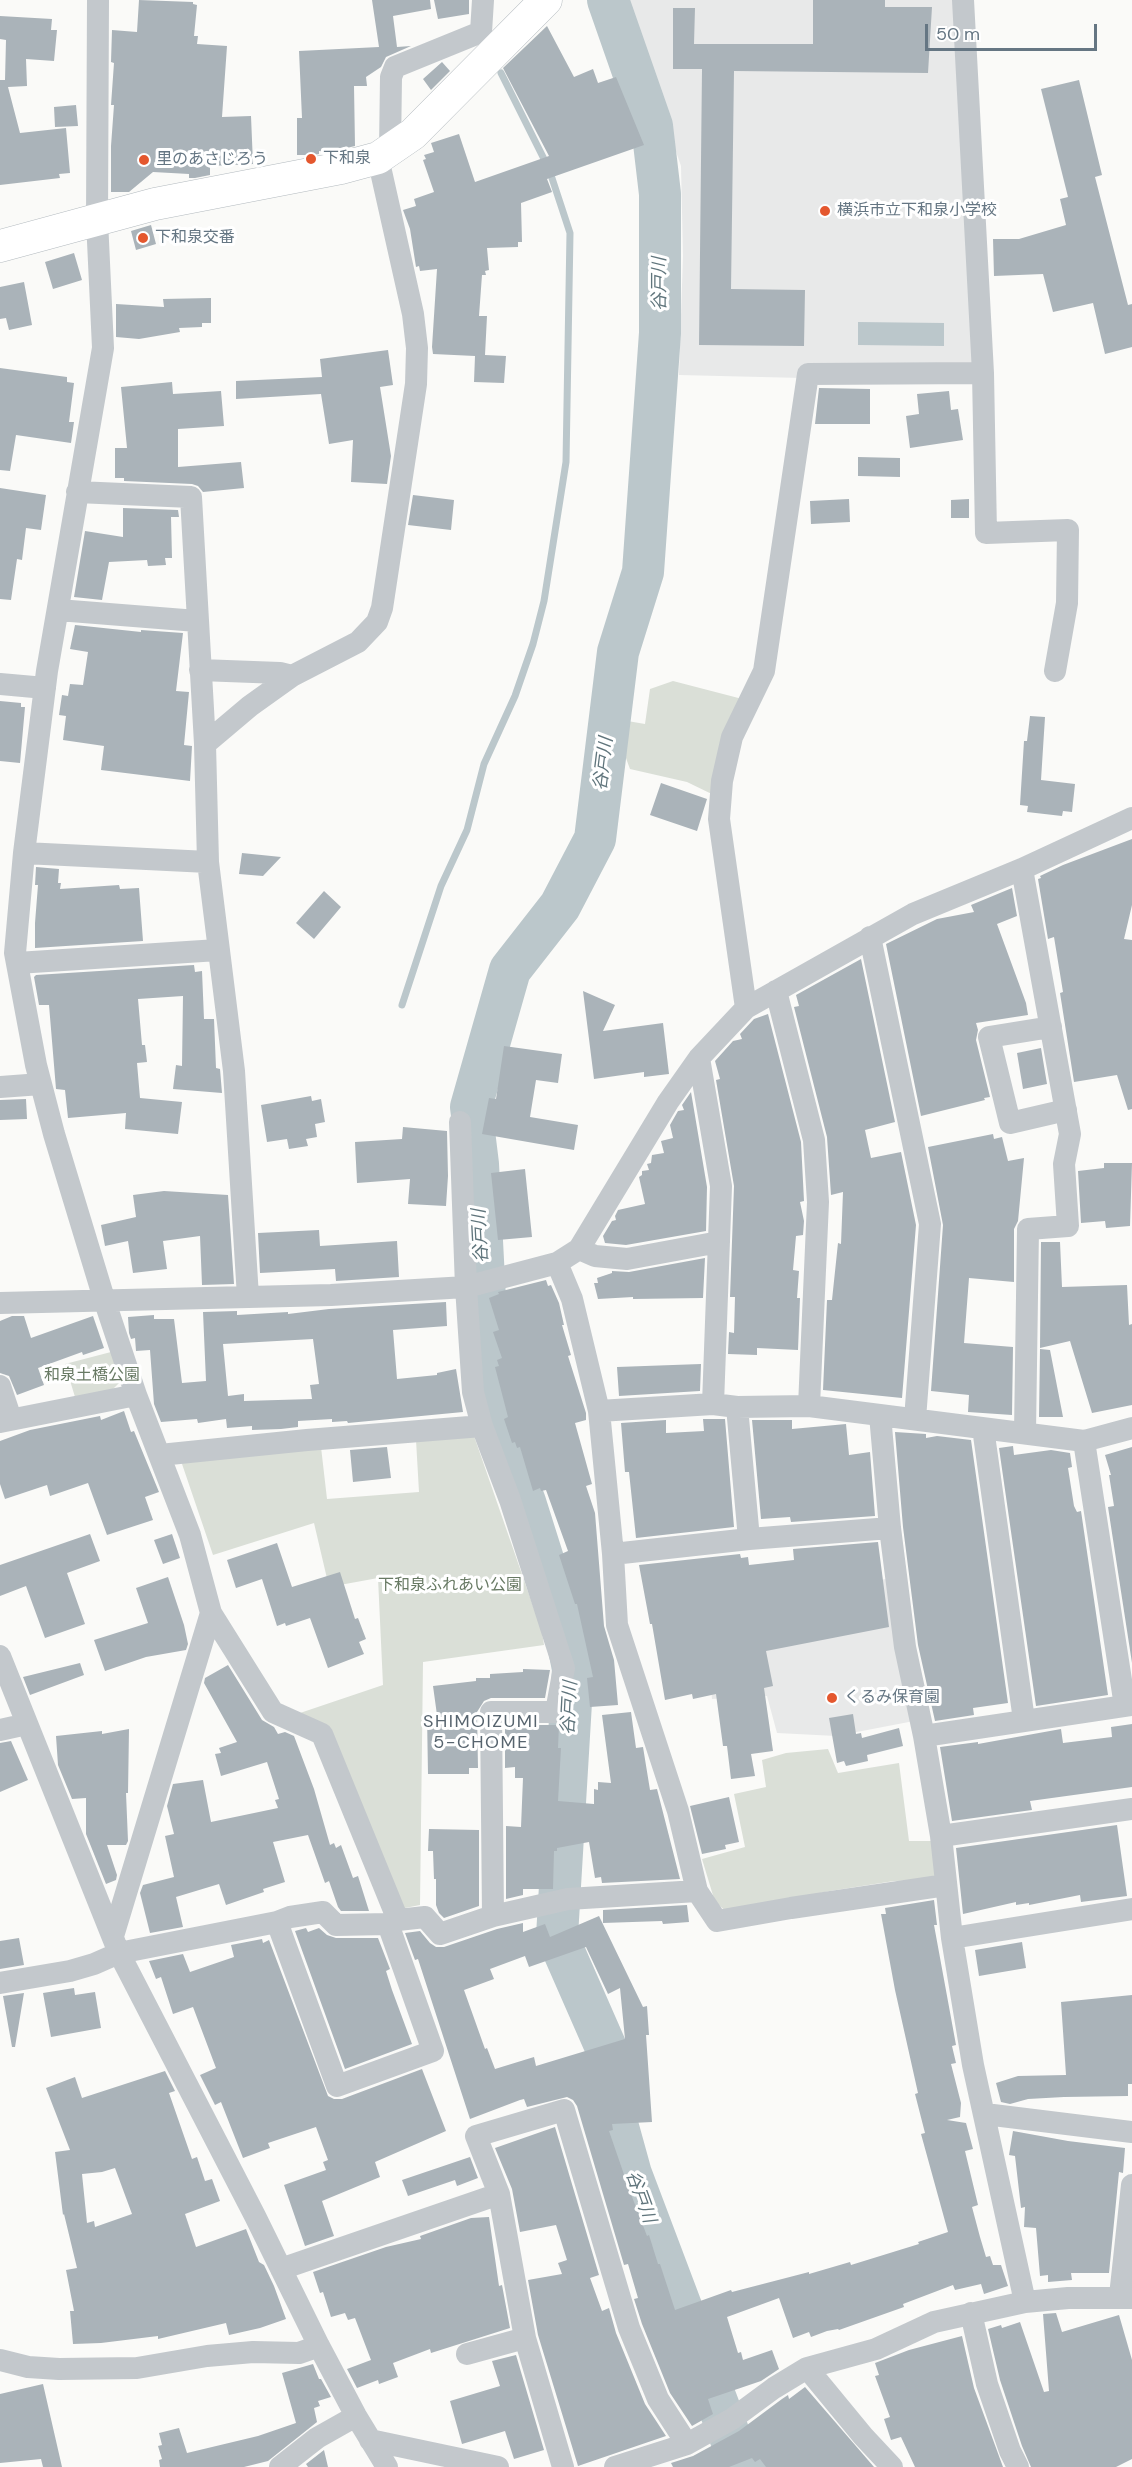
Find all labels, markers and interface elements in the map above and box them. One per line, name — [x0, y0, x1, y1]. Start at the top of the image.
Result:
scale bar — [928, 12, 1100, 50]
text: 50 m — [936, 22, 980, 46]
place label: 下和泉 — [323, 149, 371, 169]
place label: 里のあさじろう — [156, 150, 268, 170]
marker: 下和泉 — [304, 152, 318, 166]
marker: 里のあさじろう — [137, 153, 151, 167]
place label: 横浜市立下和泉小学校 — [837, 201, 997, 221]
marker: 横浜市立下和泉小学校 — [818, 204, 832, 218]
place label: 下和泉交番 — [155, 228, 235, 248]
marker: 下和泉交番 — [136, 231, 150, 245]
water label: 谷戸川 — [649, 257, 671, 311]
water label: 谷戸川 — [590, 736, 618, 792]
water label: 谷戸川 — [469, 1208, 493, 1264]
park label: 和泉土橋公園 — [44, 1366, 140, 1386]
park label: 下和泉ふれあい公園 — [378, 1576, 522, 1596]
water label: 谷戸川 — [558, 1680, 582, 1736]
place label: くるみ保育園 — [844, 1688, 940, 1708]
marker: くるみ保育園 — [825, 1691, 839, 1705]
district label: SHIMOIZUMI 5-CHOME — [423, 1711, 539, 1754]
water label: 谷戸川 — [621, 2168, 659, 2226]

